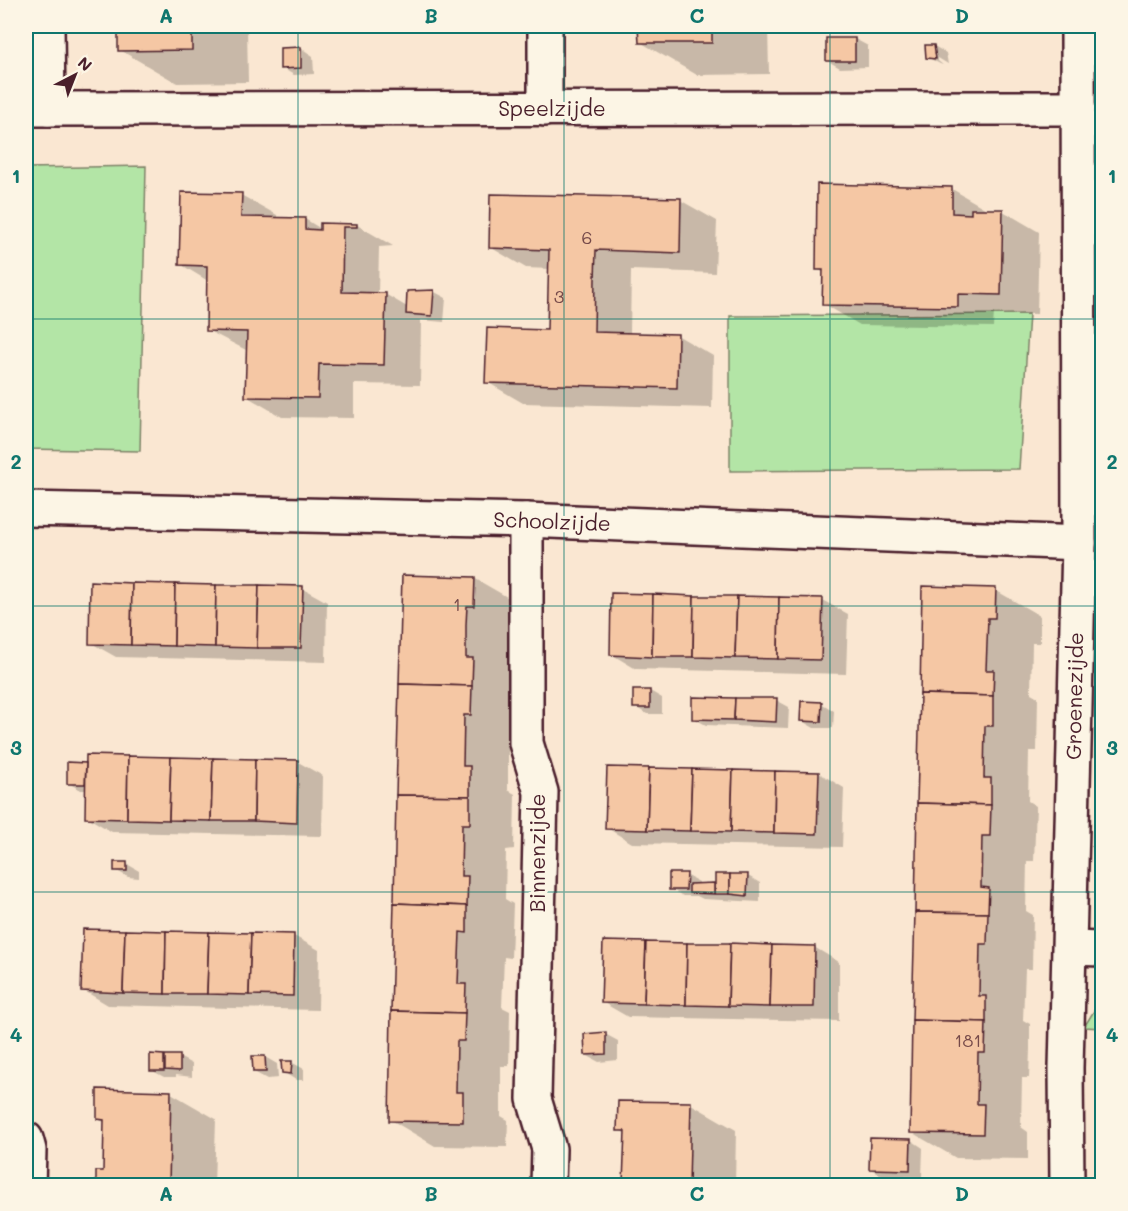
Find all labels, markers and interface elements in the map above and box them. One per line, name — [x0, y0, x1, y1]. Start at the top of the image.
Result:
text: A — [159, 2, 173, 28]
text: B — [424, 2, 438, 28]
text: C — [690, 2, 705, 28]
text: D — [955, 2, 969, 28]
north arrow — [45, 45, 105, 105]
text: N — [74, 52, 97, 75]
street label: Speelzijde — [498, 94, 606, 121]
text: 1 — [12, 162, 20, 188]
text: 1 — [1108, 162, 1116, 188]
house number: 6 — [582, 225, 592, 249]
house number: 3 — [554, 284, 564, 308]
text: 2 — [10, 448, 22, 474]
text: 2 — [1106, 448, 1118, 474]
street label: Schoolzijde — [493, 505, 611, 536]
house number: 1 — [453, 592, 461, 616]
street label: Groenezijde — [1059, 632, 1088, 760]
text: 3 — [10, 734, 22, 760]
text: 3 — [1106, 734, 1118, 760]
street label: Binnenzijde — [523, 794, 550, 912]
text: 4 — [10, 1021, 23, 1047]
text: 4 — [1106, 1021, 1119, 1047]
house number: 181 — [955, 1028, 981, 1052]
text: A — [159, 1180, 173, 1206]
text: B — [424, 1180, 438, 1206]
text: C — [690, 1180, 705, 1206]
text: D — [955, 1180, 969, 1206]

